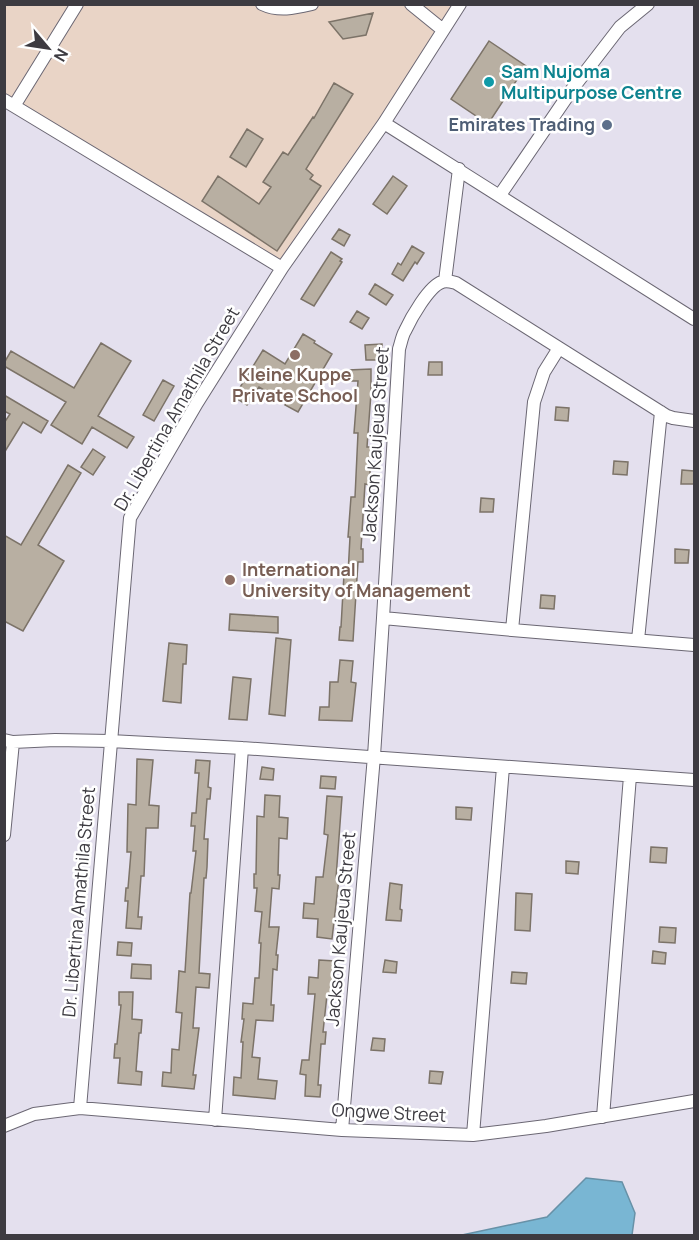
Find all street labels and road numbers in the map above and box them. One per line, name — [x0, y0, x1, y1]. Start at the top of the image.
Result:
street label: Dr. Libertina Amathila Street — [108, 302, 244, 515]
street label: Jackson Kaujeua Street — [356, 346, 394, 542]
street label: Dr. Libertina Amathila Street — [56, 786, 100, 1018]
street label: Jackson Kaujeua Street — [320, 831, 360, 1027]
street label: Ongwe Street — [331, 1097, 447, 1127]

